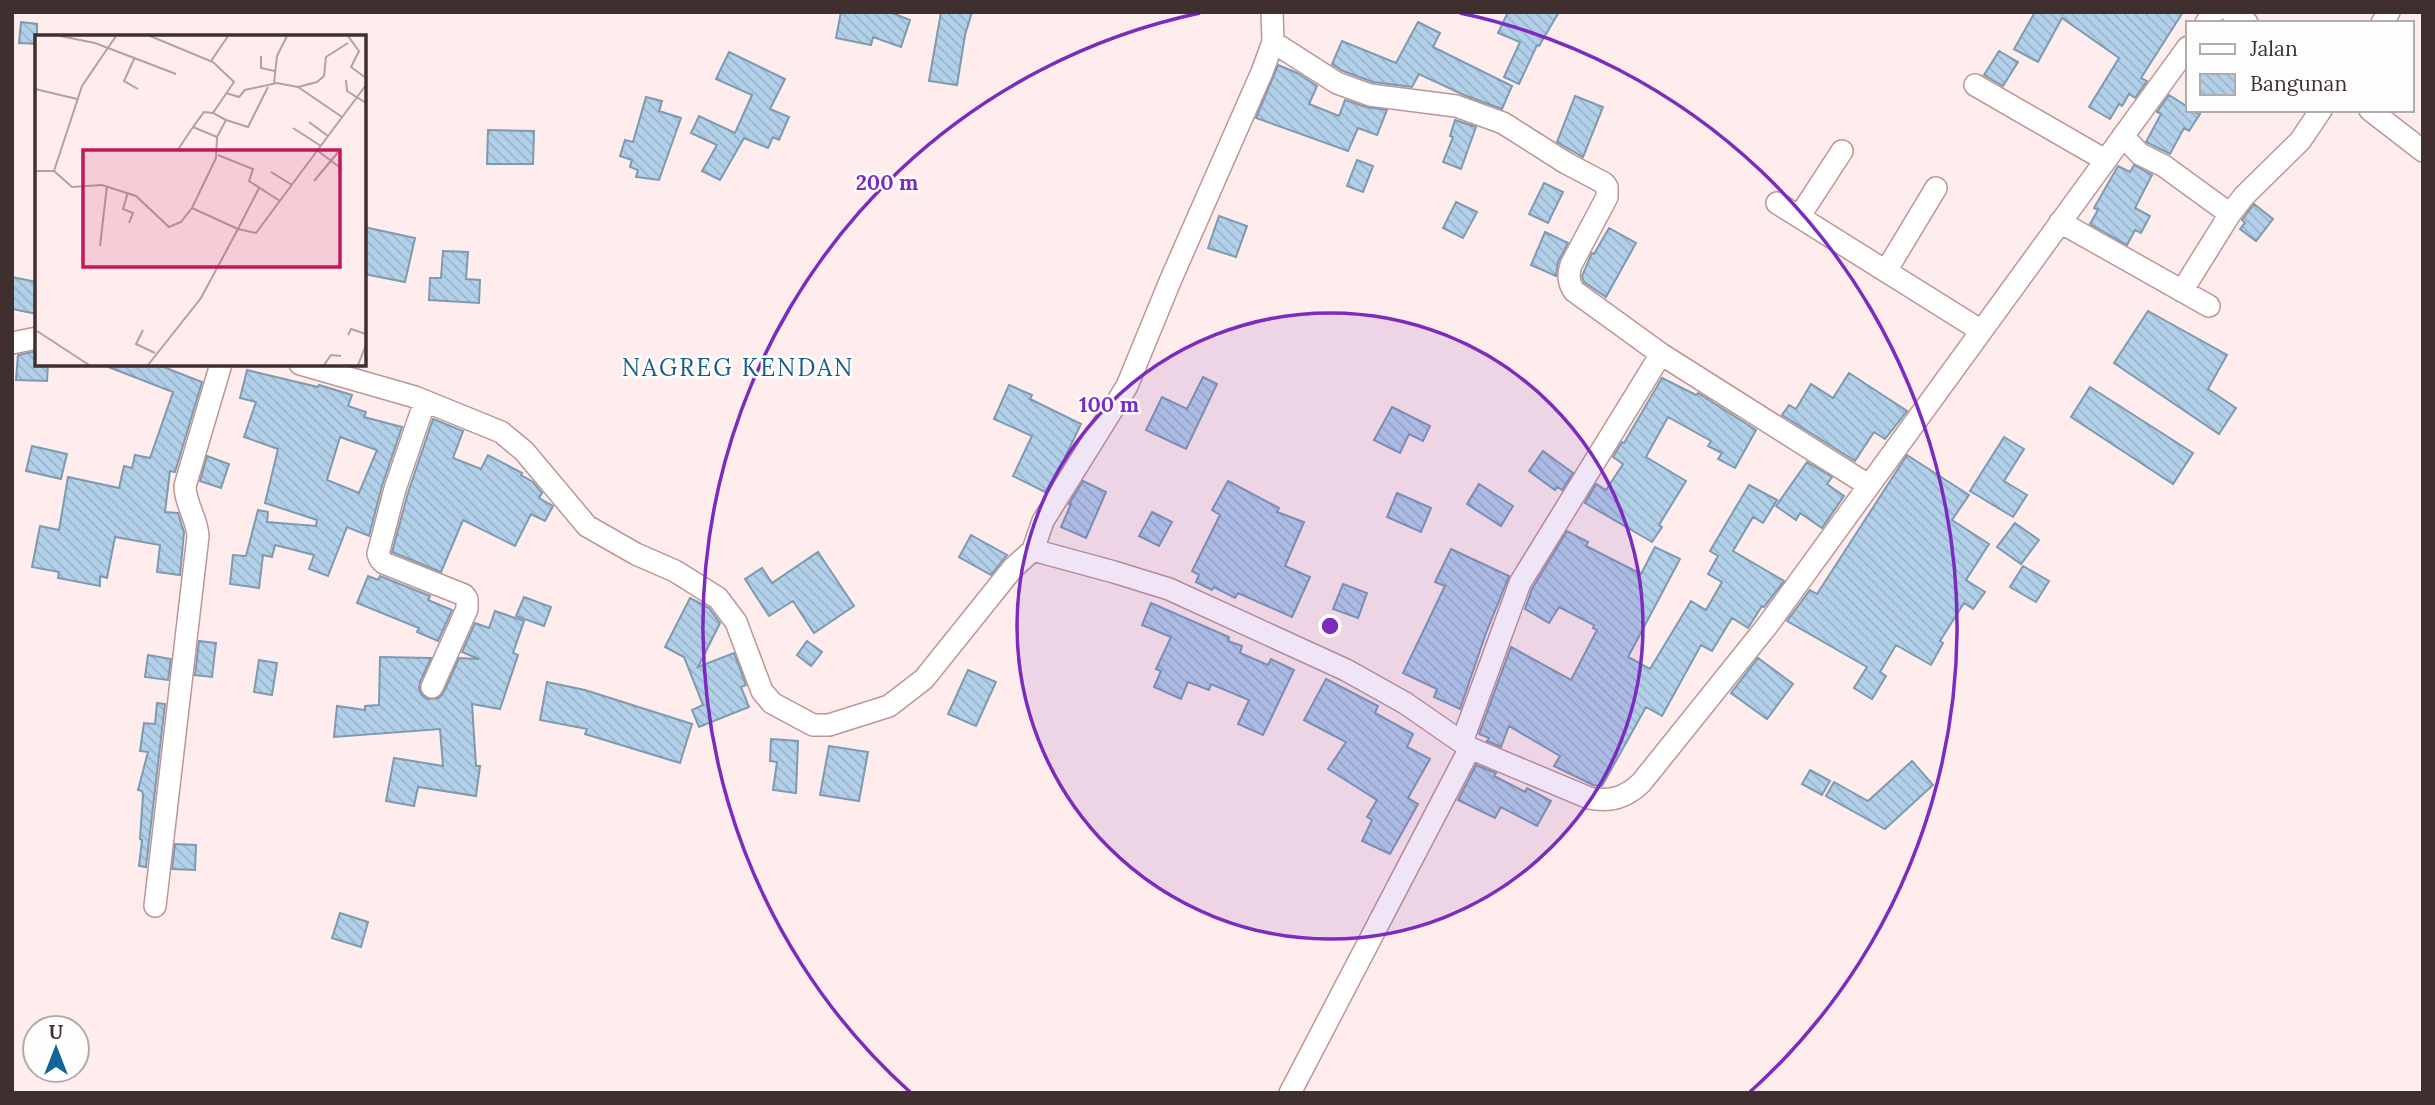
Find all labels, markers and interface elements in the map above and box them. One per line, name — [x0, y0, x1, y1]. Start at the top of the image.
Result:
legend — [2186, 21, 2414, 112]
inset map — [35, 35, 366, 366]
text: Jalan — [2249, 35, 2298, 62]
text: Bangunan — [2250, 70, 2347, 97]
text: 200 m — [856, 169, 918, 196]
district label: NAGREG KENDAN — [622, 352, 854, 383]
text: 100 m — [1079, 391, 1139, 418]
centre of rings — [1318, 614, 1342, 638]
north arrow — [21, 1014, 91, 1084]
text: U — [49, 1020, 63, 1044]

